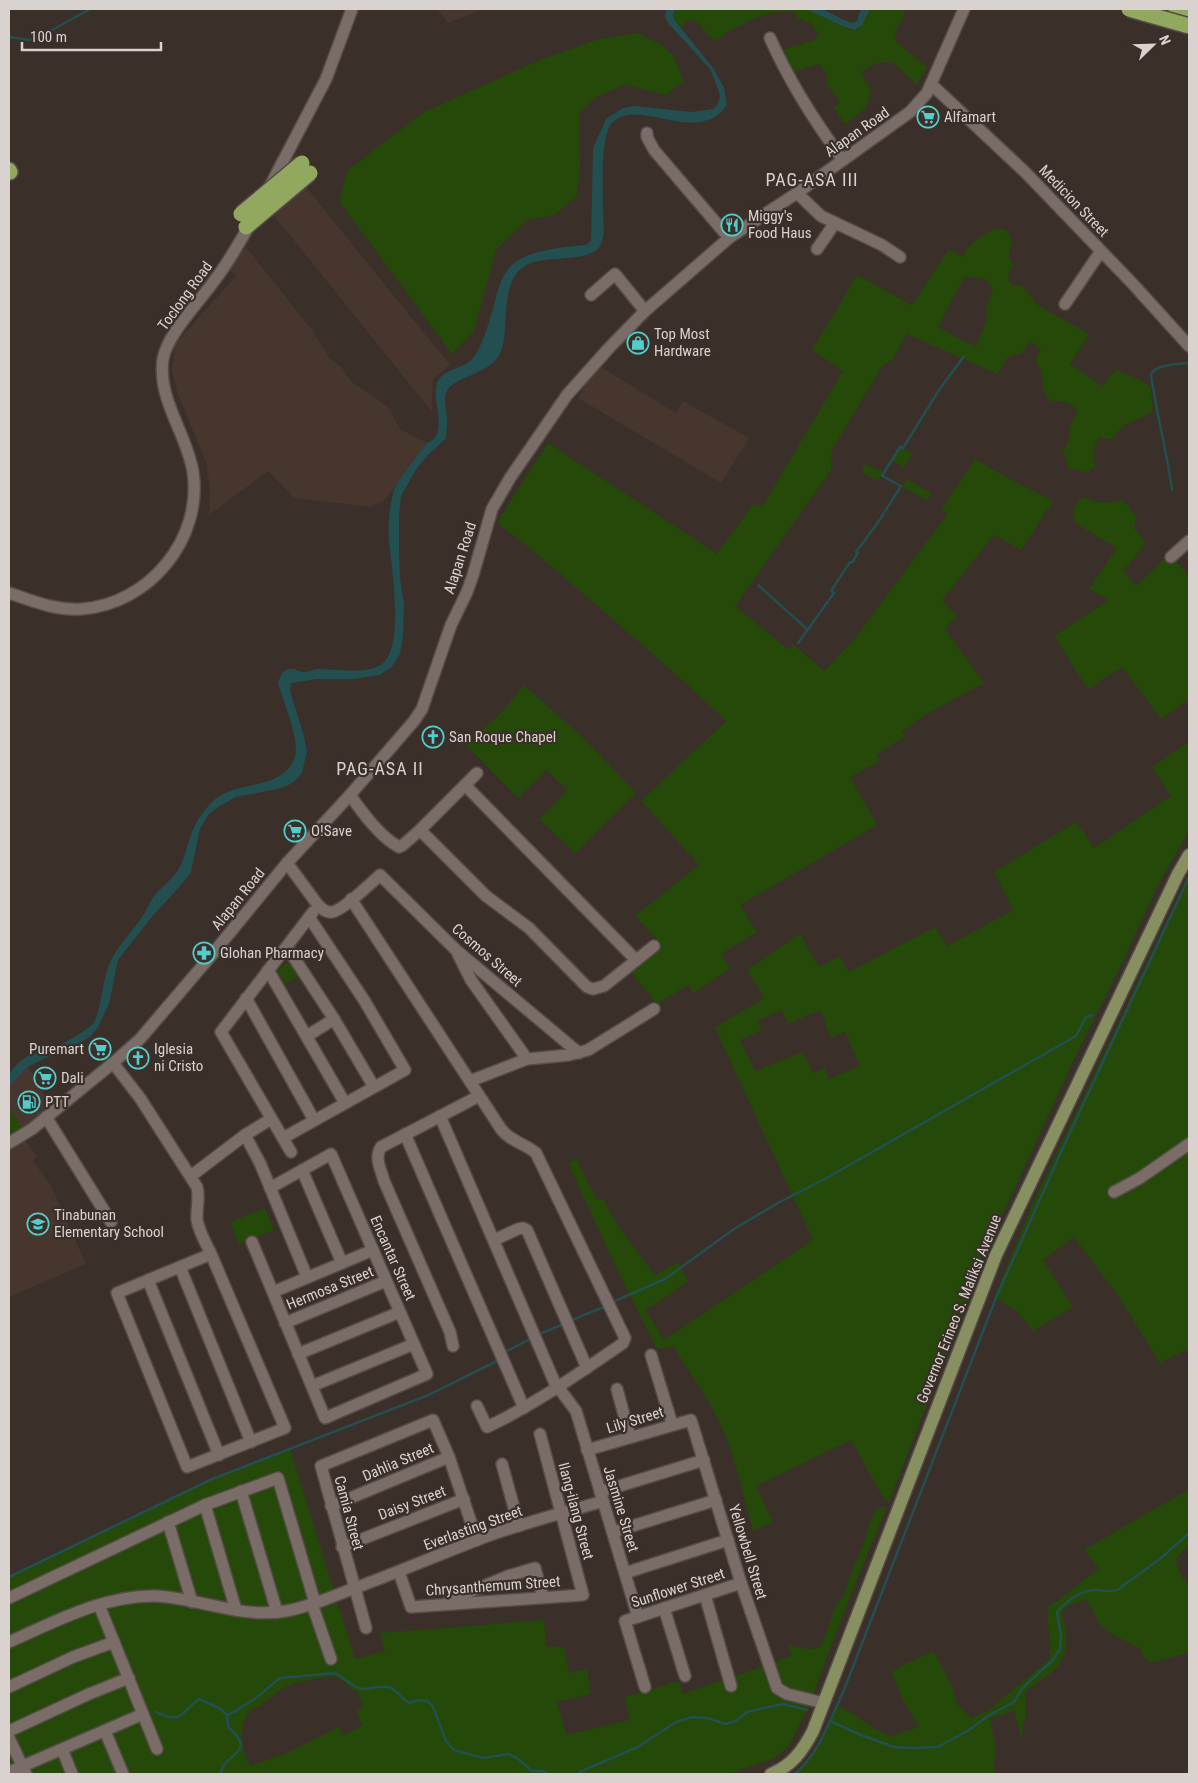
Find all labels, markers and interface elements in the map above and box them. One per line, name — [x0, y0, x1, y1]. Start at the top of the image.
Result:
scale bar — [22, 20, 161, 52]
north arrow — [1128, 20, 1178, 70]
text: 100 m — [30, 28, 67, 46]
text: N — [1156, 33, 1174, 47]
street label: Alapan Road — [821, 103, 893, 161]
supermarket icon: Alfamart — [916, 105, 940, 129]
place label: Alfamart — [944, 108, 996, 126]
street label: Medicion Street — [1035, 161, 1113, 241]
district label: PAG-ASA III — [766, 169, 858, 190]
place label: Miggy's Food Haus — [748, 207, 812, 242]
restaurant icon: Miggy's Food Haus — [720, 213, 744, 237]
street label: Toclong Road — [154, 258, 216, 334]
place label: Top Most Hardware — [654, 325, 711, 360]
shop icon: Top Most Hardware — [626, 331, 650, 355]
street label: Alapan Road — [440, 520, 480, 596]
church icon: San Roque Chapel — [421, 725, 445, 749]
place label: San Roque Chapel — [449, 728, 556, 746]
district label: PAG-ASA II — [336, 758, 424, 779]
supermarket icon: O!Save — [283, 819, 307, 843]
place label: O!Save — [311, 822, 352, 840]
street label: Alapan Road — [208, 864, 268, 934]
street label: Cosmos Street — [448, 920, 526, 990]
pharmacy icon: Glohan Pharmacy — [192, 941, 216, 965]
place label: Glohan Pharmacy — [220, 944, 324, 962]
supermarket icon: Puremart — [88, 1037, 112, 1061]
place label: Puremart — [29, 1040, 84, 1058]
place label: Iglesia ni Cristo — [154, 1040, 203, 1075]
church icon: Iglesia ni Cristo — [126, 1046, 150, 1070]
supermarket icon: Dali — [33, 1066, 57, 1090]
place label: Dali — [61, 1069, 84, 1087]
fuel station icon: PTT — [17, 1090, 41, 1114]
place label: PTT — [45, 1093, 69, 1111]
place label: Tinabunan Elementary School — [54, 1206, 164, 1241]
school or university icon: Tinabunan Elementary School — [26, 1212, 50, 1236]
street label: Governor Erineo S. Maliksi Avenue — [913, 1212, 1005, 1406]
street label: Encantar Street — [366, 1213, 420, 1303]
street label: Hermosa Street — [284, 1262, 376, 1314]
street label: Lily Street — [604, 1403, 666, 1437]
street label: Dahlia Street — [360, 1439, 436, 1485]
street label: Ilang-ilang Street — [554, 1460, 598, 1562]
street label: Jasmine Street — [599, 1464, 643, 1554]
street label: Camia Street — [330, 1474, 368, 1552]
street label: Daisy Street — [376, 1482, 448, 1524]
street label: Everlasting Street — [421, 1502, 525, 1554]
street label: Yellowbell Street — [725, 1502, 771, 1602]
street label: Sunflower Street — [629, 1564, 727, 1612]
street label: Chrysanthemum Street — [425, 1572, 561, 1600]

